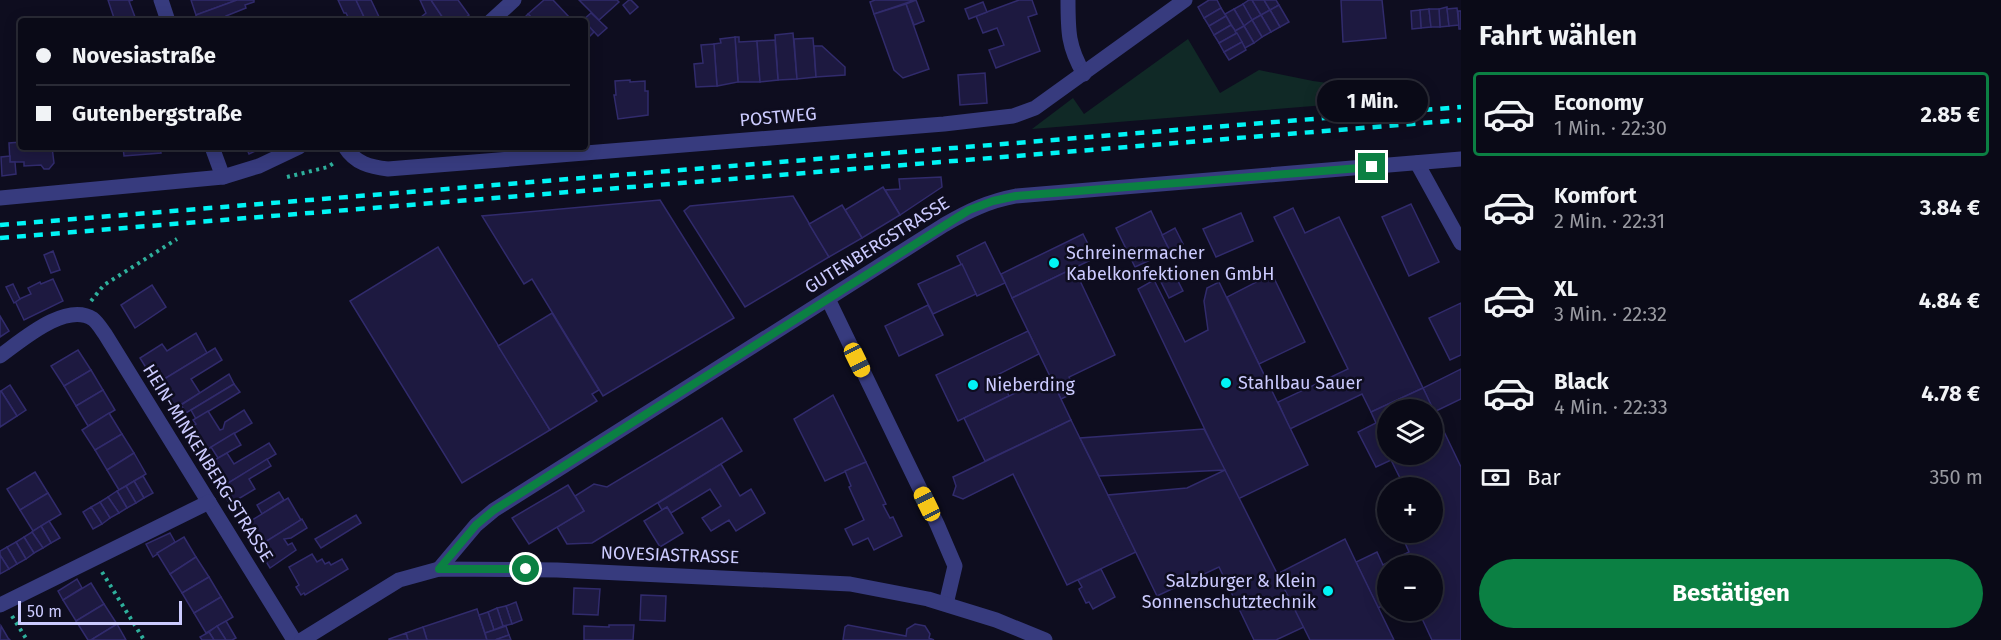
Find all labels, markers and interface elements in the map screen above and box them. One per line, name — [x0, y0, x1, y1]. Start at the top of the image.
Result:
text: Fahrt wählen — [1479, 20, 1637, 52]
text: Novesiastraße — [72, 42, 216, 69]
callout: 1 Min. — [1316, 80, 1428, 122]
icon: car — [1482, 87, 1536, 141]
text: 1 Min. — [1347, 89, 1398, 113]
text: Economy — [1554, 89, 1643, 116]
text: Gutenbergstraße — [72, 100, 242, 127]
text: 2.85 € — [1921, 101, 1980, 128]
street label: POSTWEG — [739, 103, 817, 131]
text: 1 Min. · 22:30 — [1554, 116, 1667, 140]
route end — [1358, 153, 1385, 180]
icon: car — [1482, 180, 1536, 234]
text: Komfort — [1554, 182, 1637, 209]
street label: GUTENBERGSTRASSE — [801, 192, 953, 298]
text: 3.84 € — [1920, 194, 1980, 221]
text: 2 Min. · 22:31 — [1554, 209, 1665, 233]
place label: Schreinermacher Kabelkonfektionen GmbH — [1066, 242, 1275, 285]
marker: Schreinermacher Kabelkonfektionen GmbH — [1047, 256, 1061, 270]
icon: car — [1482, 273, 1536, 327]
text: XL — [1554, 275, 1578, 302]
text: 4.84 € — [1919, 287, 1980, 314]
text: 3 Min. · 22:32 — [1554, 302, 1667, 326]
car — [841, 340, 873, 380]
street label: HEIN-MINKENBERG-STRASSE — [138, 360, 278, 566]
icon: car — [1482, 366, 1536, 420]
text: Black — [1554, 368, 1609, 395]
place label: Stahlbau Sauer — [1238, 372, 1362, 394]
place label: Nieberding — [985, 374, 1075, 396]
marker: Stahlbau Sauer — [1219, 376, 1233, 390]
marker: Nieberding — [966, 378, 980, 392]
text: 4.78 € — [1921, 380, 1980, 407]
text: 4 Min. · 22:33 — [1554, 395, 1668, 419]
map controls — [1377, 399, 1443, 621]
button: layers — [1377, 399, 1443, 465]
icon: cash — [1479, 461, 1512, 494]
text: Bar — [1527, 464, 1561, 491]
text: 350 m — [1929, 465, 1983, 489]
button: + — [1377, 477, 1443, 543]
car — [911, 484, 943, 524]
street label: NOVESIASTRASSE — [600, 542, 740, 568]
route start — [512, 555, 539, 582]
button: − — [1377, 555, 1443, 621]
button: Bestätigen — [1479, 559, 1983, 628]
place label: Salzburger & Klein Sonnenschutztechnik — [1142, 570, 1317, 613]
marker: Salzburger & Klein Sonnenschutztechnik — [1321, 584, 1335, 598]
scale bar — [18, 598, 182, 626]
text: 50 m — [27, 602, 62, 621]

